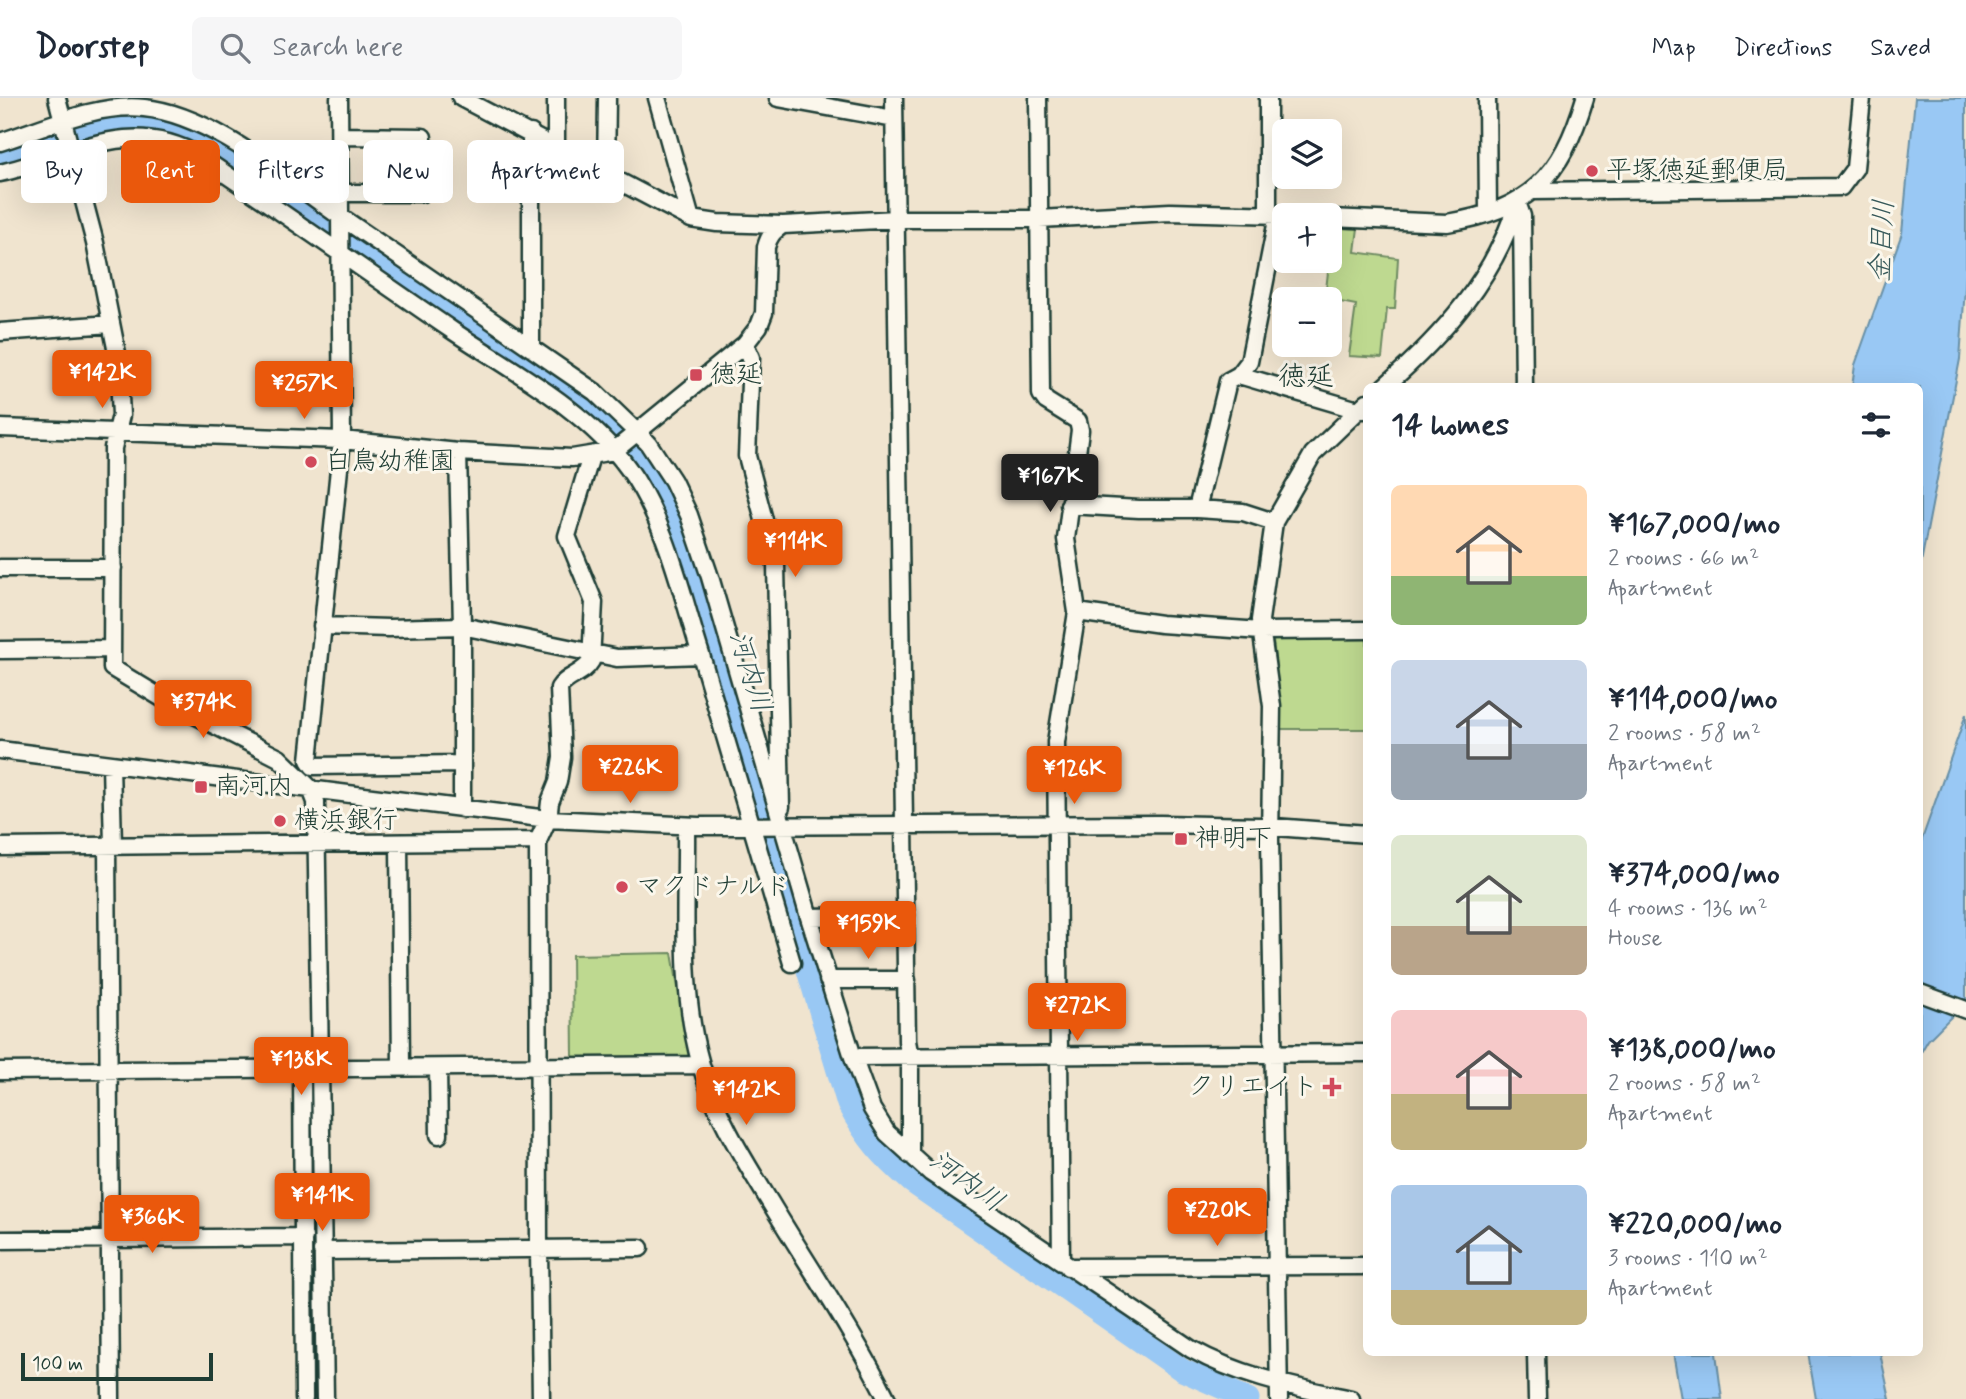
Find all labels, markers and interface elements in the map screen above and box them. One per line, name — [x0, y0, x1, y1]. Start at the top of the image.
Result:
search box — [192, 17, 682, 80]
text: Doorstep — [35, 26, 150, 70]
icon: search — [216, 29, 254, 67]
text: Search here — [272, 31, 403, 65]
text: Map — [1652, 33, 1696, 64]
text: Directions — [1734, 33, 1832, 64]
text: Saved — [1870, 33, 1931, 64]
map controls — [1272, 119, 1342, 357]
button: layers — [1272, 119, 1342, 189]
chip: Buy — [21, 140, 107, 203]
chip: Rent — [121, 140, 220, 203]
chip: Filters — [234, 140, 349, 203]
chip: New — [363, 140, 453, 203]
chip: Apartment — [467, 140, 624, 203]
place label: 平塚徳延郵便局 — [1606, 154, 1788, 188]
marker: 平塚徳延郵便局 — [1584, 163, 1600, 179]
water label: 金目川 — [1862, 198, 1904, 284]
button: + — [1272, 203, 1342, 273]
button: − — [1272, 287, 1342, 357]
pin: ¥142K — [53, 350, 151, 410]
text: ¥142K — [68, 358, 136, 388]
place label: 徳延 — [710, 358, 762, 392]
district label: 徳延 — [1278, 359, 1334, 396]
pin: ¥257K — [255, 362, 353, 421]
marker: 徳延 — [688, 367, 704, 383]
text: ¥257K — [271, 369, 337, 399]
text: 14 homes — [1391, 406, 1509, 445]
icon: filters — [1857, 406, 1895, 444]
place label: 白鳥幼稚園 — [325, 445, 455, 479]
marker: 白鳥幼稚園 — [303, 454, 319, 470]
pin: ¥167K — [1001, 454, 1099, 514]
text: ¥167K — [1017, 462, 1083, 492]
text: ¥167,000/mo — [1608, 505, 1780, 544]
icon: home — [1447, 513, 1531, 597]
pin: ¥114K — [746, 519, 844, 579]
text: ¥114K — [763, 527, 827, 557]
text: 2 rooms · 66 m² — [1608, 544, 1759, 574]
text: Apartment — [1608, 574, 1713, 604]
water label: 河内川 — [719, 626, 779, 718]
pin: ¥374K — [154, 680, 252, 740]
text: ¥114,000/mo — [1608, 680, 1778, 719]
text: ¥374K — [171, 688, 236, 718]
icon: home — [1447, 688, 1531, 772]
text: 2 rooms · 58 m² — [1608, 719, 1761, 749]
pin: ¥226K — [581, 746, 679, 805]
pin: ¥126K — [1025, 746, 1123, 806]
text: Apartment — [1608, 749, 1713, 779]
text: ¥226K — [598, 753, 662, 783]
text: ¥126K — [1043, 754, 1105, 784]
place label: 南河内 — [215, 770, 293, 804]
marker: 南河内 — [193, 779, 209, 795]
place label: 横浜銀行 — [294, 804, 398, 838]
marker: 横浜銀行 — [272, 813, 288, 829]
place label: 神明下 — [1195, 822, 1273, 856]
marker: 神明下 — [1173, 831, 1189, 847]
text: ¥374,000/mo — [1608, 855, 1780, 894]
icon: home — [1447, 863, 1531, 947]
place label: マクドナルド — [636, 870, 790, 904]
marker: マクドナルド — [614, 879, 630, 895]
text: 4 rooms · 136 m² — [1608, 894, 1768, 924]
pin: ¥159K — [819, 902, 917, 961]
text: ¥159K — [836, 909, 900, 939]
text: House — [1608, 924, 1662, 954]
pin: ¥272K — [1028, 984, 1126, 1043]
text: ¥272K — [1044, 991, 1110, 1021]
text: ¥138,000/mo — [1608, 1030, 1776, 1069]
pin: ¥138K — [252, 1038, 350, 1097]
icon: home — [1447, 1038, 1531, 1122]
text: ¥138K — [270, 1045, 332, 1075]
pin: ¥142K — [697, 1068, 795, 1127]
text: 2 rooms · 58 m² — [1608, 1069, 1761, 1099]
place label: クリエイト — [1188, 1070, 1318, 1104]
text: ¥142K — [712, 1075, 780, 1105]
marker: クリエイト — [1324, 1079, 1340, 1095]
text: Apartment — [1608, 1099, 1713, 1129]
water label: 河内川 — [921, 1142, 1011, 1222]
pin: ¥141K — [273, 1174, 371, 1233]
text: ¥141K — [291, 1181, 353, 1211]
pin: ¥220K — [1168, 1188, 1266, 1248]
pin: ¥366K — [103, 1196, 201, 1255]
text: ¥220K — [1184, 1196, 1250, 1226]
text: ¥366K — [120, 1203, 184, 1233]
text: ¥220,000/mo — [1608, 1205, 1782, 1244]
icon: home — [1447, 1213, 1531, 1297]
text: 3 rooms · 110 m² — [1608, 1244, 1768, 1274]
text: Apartment — [1608, 1274, 1713, 1304]
scale bar — [21, 1350, 214, 1382]
text: 100 m — [32, 1352, 83, 1377]

